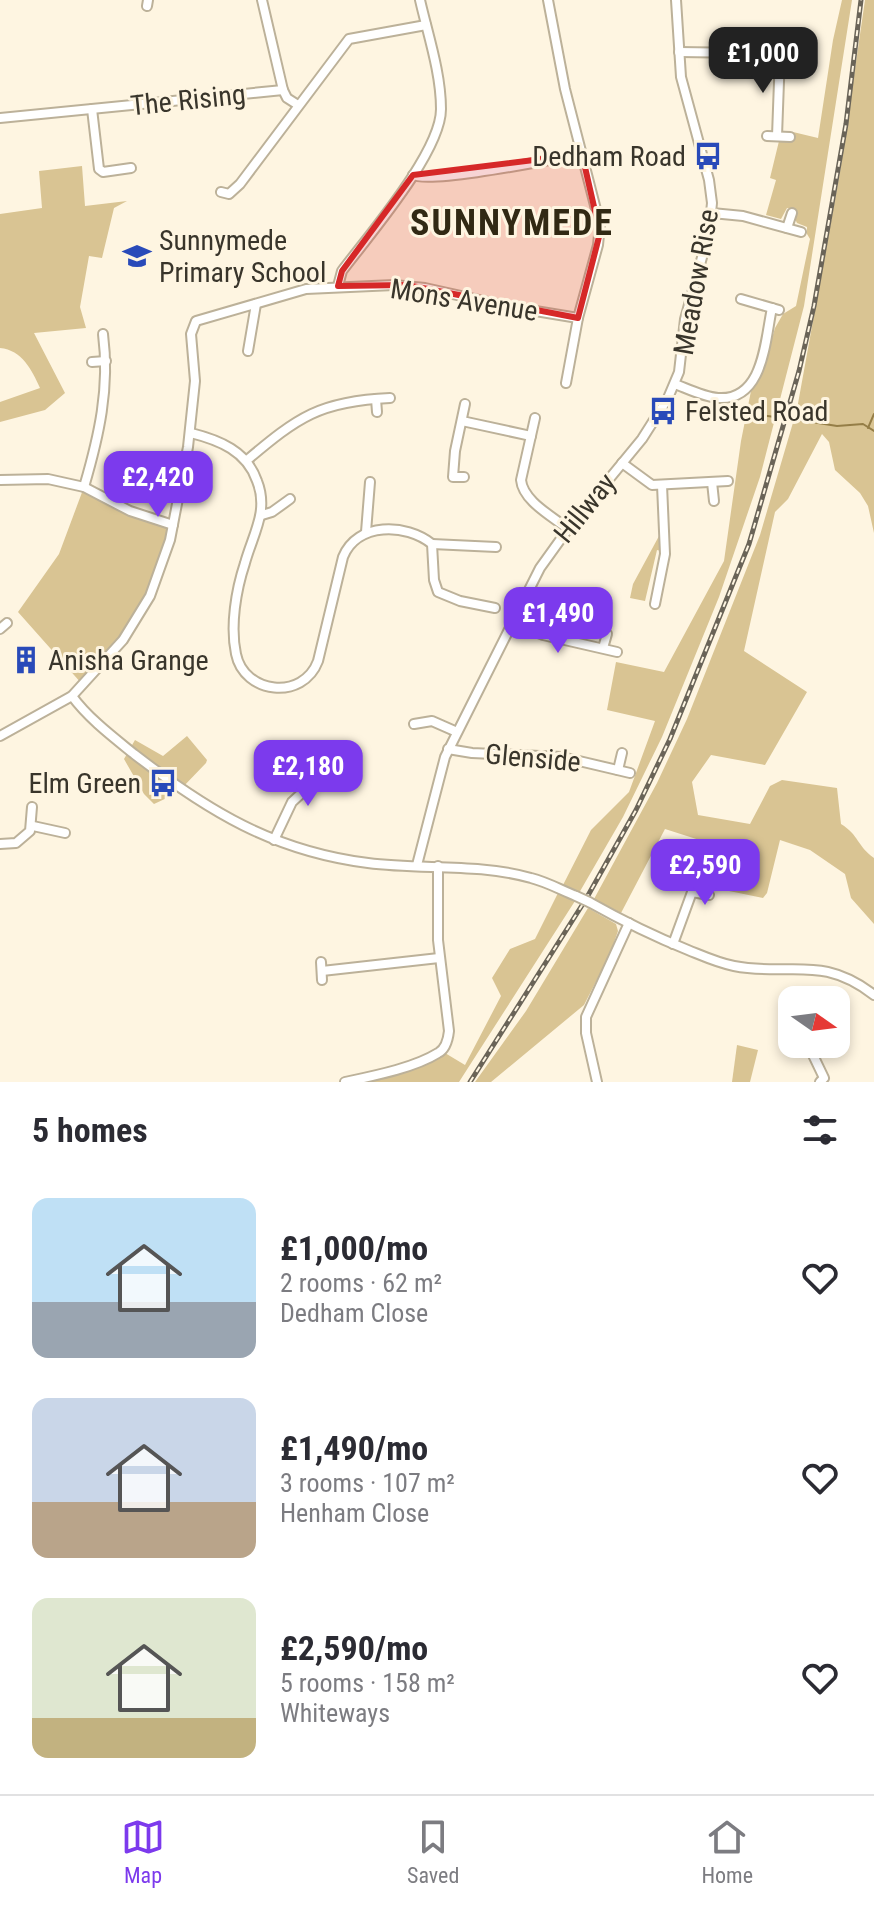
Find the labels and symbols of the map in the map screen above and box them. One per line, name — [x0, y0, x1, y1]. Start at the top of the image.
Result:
pin: £1,000 — [698, 27, 828, 95]
street label: The Rising — [129, 78, 247, 122]
place label: Dedham Road — [532, 140, 686, 173]
bus stop icon: Dedham Road — [693, 141, 723, 171]
district label: SUNNYMEDE — [410, 202, 614, 244]
street label: Meadow Rise — [667, 207, 725, 357]
place label: Sunnymede Primary School — [159, 224, 326, 289]
school or university icon: Sunnymede Primary School — [122, 241, 152, 271]
street label: Mons Avenue — [388, 272, 540, 328]
place label: Felsted Road — [685, 395, 828, 428]
bus stop icon: Felsted Road — [648, 396, 678, 426]
pin: £2,420 — [93, 451, 223, 519]
street label: Hillway — [547, 466, 623, 549]
pin: £1,490 — [493, 587, 623, 655]
place label: Anisha Grange — [48, 644, 209, 677]
building icon: Anisha Grange — [11, 645, 41, 675]
street label: Glenside — [484, 737, 582, 779]
pin: £2,180 — [243, 740, 373, 808]
place label: Elm Green — [29, 767, 141, 800]
bus stop icon: Elm Green — [148, 768, 178, 798]
pin: £2,590 — [640, 839, 770, 907]
north arrow — [778, 986, 850, 1058]

